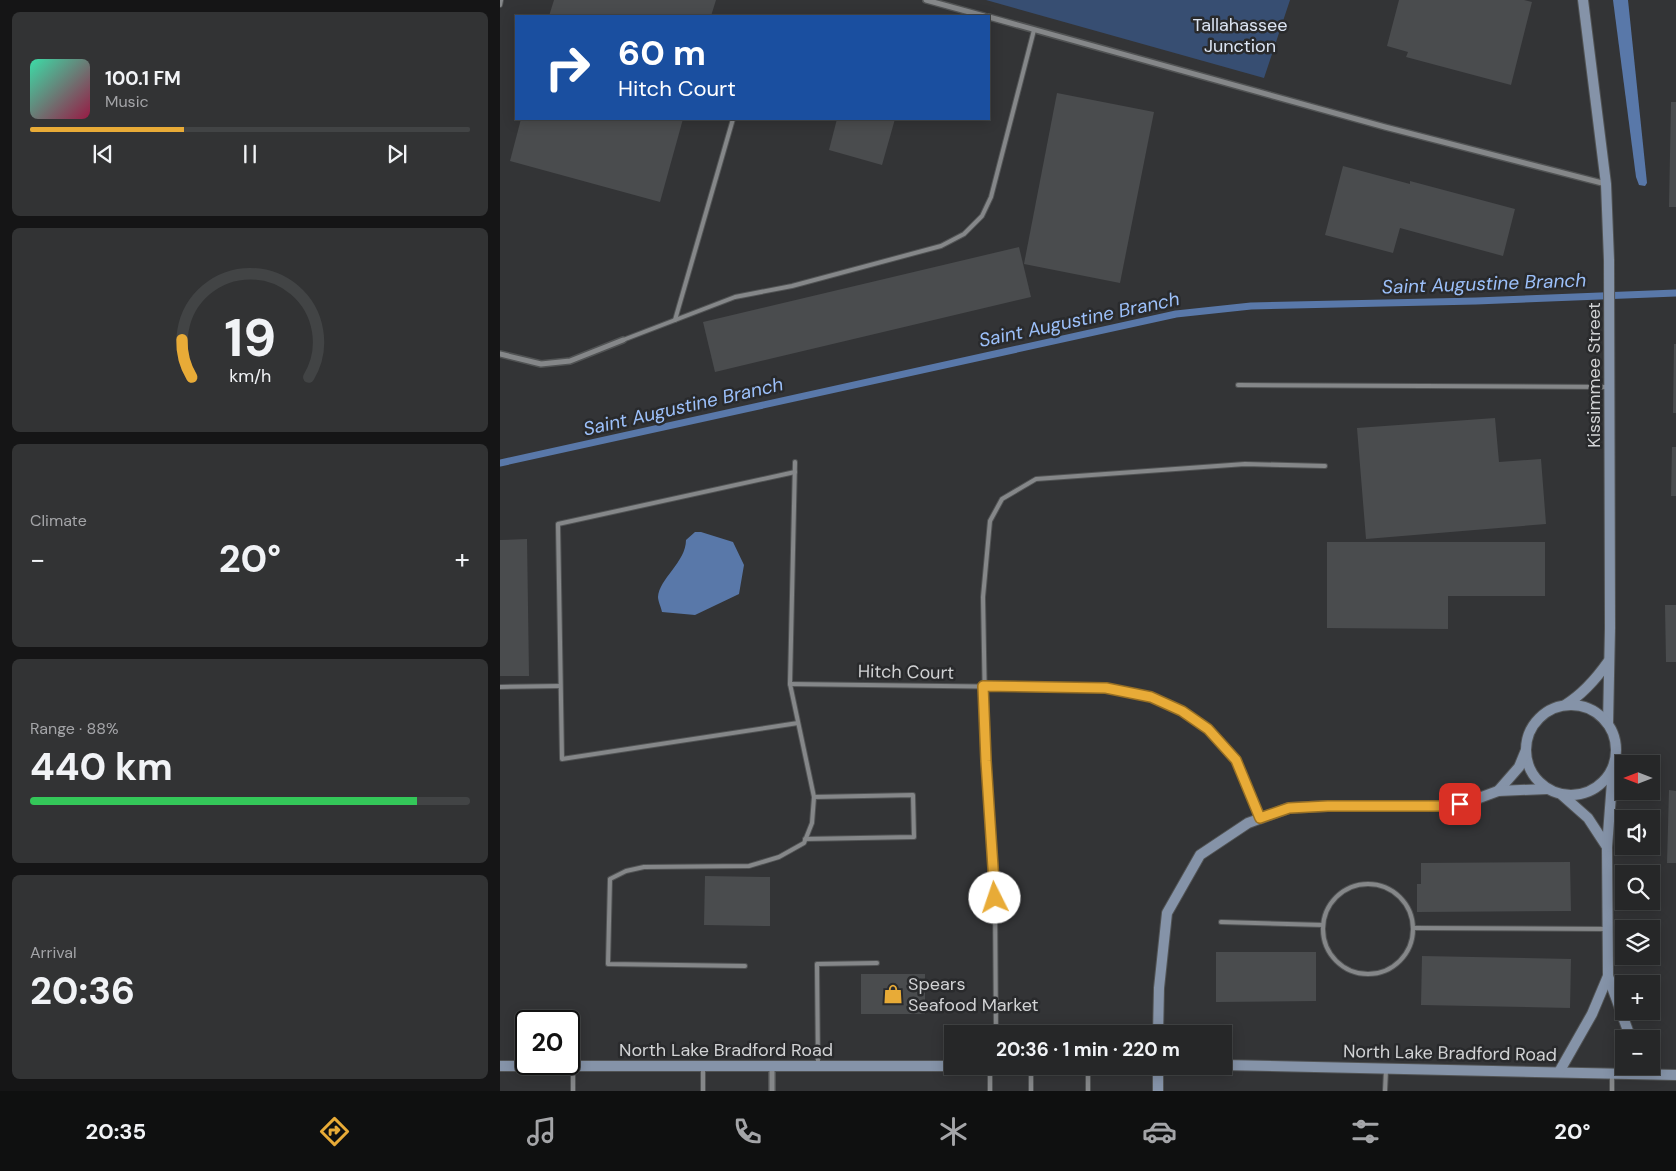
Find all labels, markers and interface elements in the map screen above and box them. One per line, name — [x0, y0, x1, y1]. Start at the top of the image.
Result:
park label: Tallahassee Junction — [1192, 13, 1288, 58]
text: 60 m — [618, 30, 706, 76]
icon: right — [535, 35, 600, 100]
text: 100.1 FM — [105, 66, 181, 91]
text: Hitch Court — [618, 74, 736, 103]
text: Music — [105, 91, 149, 112]
icon: previous — [89, 140, 117, 168]
icon: pause — [236, 140, 264, 168]
icon: next — [383, 140, 411, 168]
water label: Saint Augustine Branch — [1381, 267, 1587, 300]
water label: Saint Augustine Branch — [977, 286, 1182, 353]
street label: Kissimmee Street — [1582, 302, 1606, 448]
text: 19 — [224, 304, 276, 372]
text: km/h — [229, 364, 271, 388]
water label: Saint Augustine Branch — [581, 371, 786, 442]
text: Climate — [30, 510, 87, 531]
text: 20° — [219, 534, 281, 584]
text: − — [30, 541, 45, 578]
text: + — [455, 541, 470, 578]
street label: Hitch Court — [858, 659, 954, 685]
text: Range · 88% — [30, 718, 119, 739]
text: 440 km — [30, 742, 173, 792]
north arrow — [1615, 755, 1660, 800]
map controls — [1615, 755, 1660, 1075]
pin — [1439, 783, 1481, 825]
icon: arrive — [1446, 790, 1474, 818]
button: sound — [1615, 810, 1660, 855]
button: search — [1615, 865, 1660, 910]
position arrow — [968, 871, 1020, 923]
button: layers — [1615, 920, 1660, 965]
text: Arrival — [30, 942, 77, 963]
text: 20:36 — [30, 966, 135, 1016]
place label: Spears Seafood Market — [908, 972, 1039, 1017]
button: + — [1615, 975, 1660, 1020]
shop icon: Spears Seafood Market — [882, 983, 904, 1005]
speed limit sign: 20 — [515, 1010, 580, 1075]
button: − — [1615, 1030, 1660, 1075]
text: 20:36 · 1 min · 220 m — [996, 1037, 1180, 1062]
street label: North Lake Bradford Road — [619, 1038, 833, 1062]
street label: North Lake Bradford Road — [1343, 1039, 1557, 1067]
icon: directions — [317, 1114, 352, 1149]
icon: music — [524, 1114, 559, 1149]
icon: phone — [730, 1114, 765, 1149]
icon: climate — [936, 1114, 971, 1149]
icon: car — [1142, 1114, 1177, 1149]
icon: filters — [1348, 1114, 1383, 1149]
text: 20:35 — [86, 1117, 146, 1146]
text: 20° — [1554, 1117, 1590, 1146]

